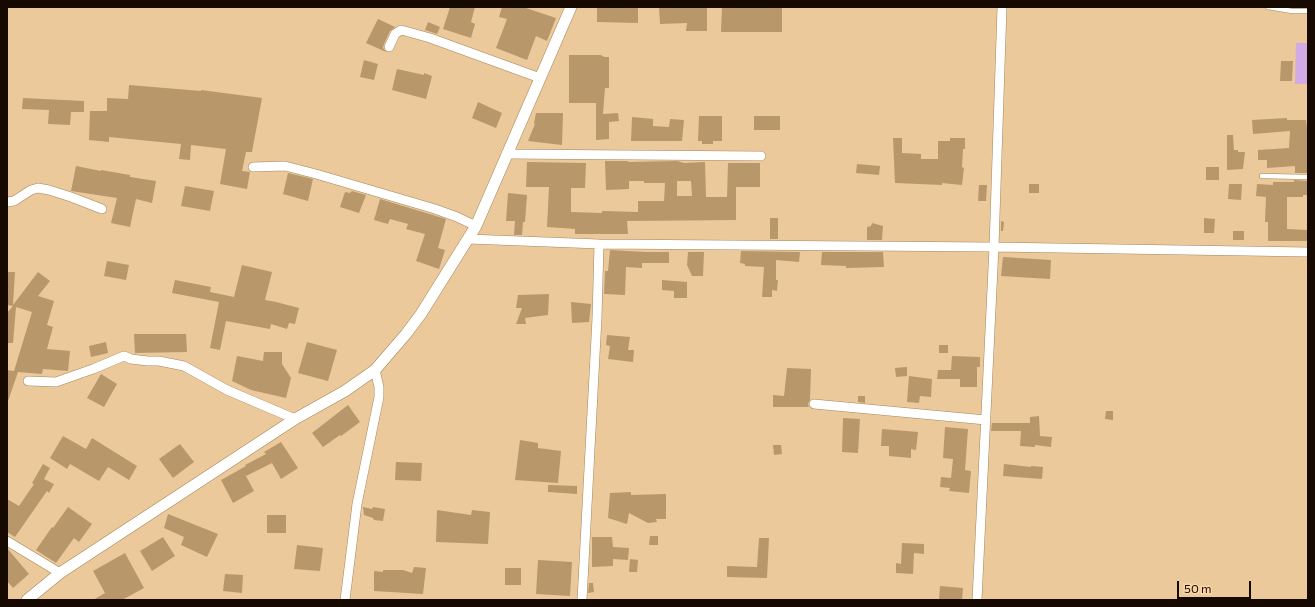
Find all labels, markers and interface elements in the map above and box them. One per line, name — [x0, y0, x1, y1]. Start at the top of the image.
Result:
scale bar — [1179, 573, 1253, 599]
text: 50 m — [1184, 581, 1212, 595]

